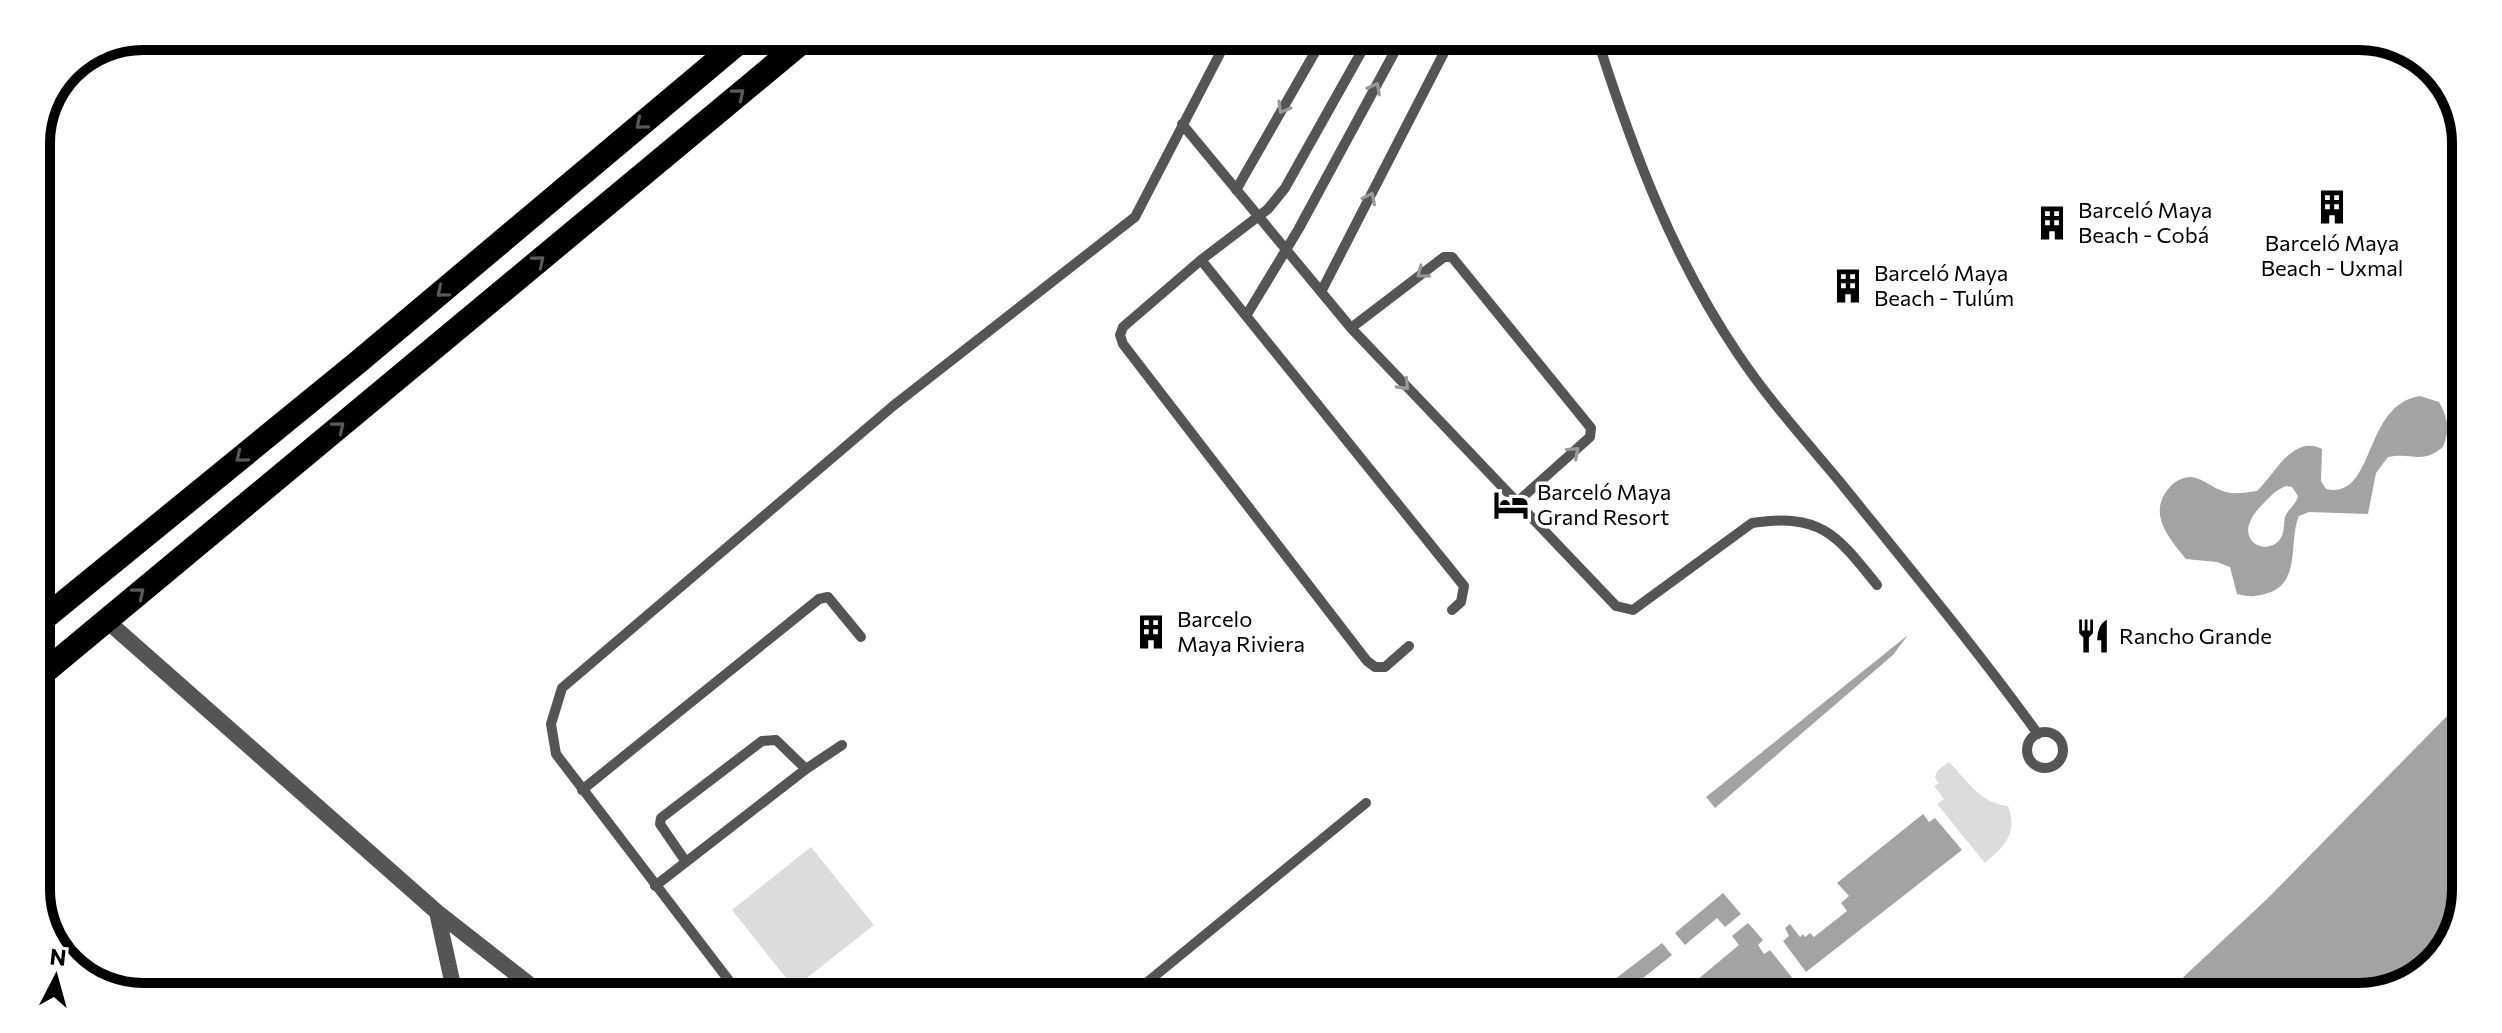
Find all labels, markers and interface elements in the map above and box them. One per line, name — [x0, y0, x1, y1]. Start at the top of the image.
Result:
one-way arrow — [1366, 81, 1381, 96]
one-way arrow — [730, 90, 745, 104]
one-way arrow — [1277, 99, 1293, 114]
one-way arrow — [636, 114, 650, 129]
building icon: Barceló Maya Beach - Uxmal — [2313, 188, 2351, 226]
one-way arrow — [1361, 192, 1376, 207]
place label: Barceló Maya Beach - Cobá — [2078, 196, 2212, 248]
building icon: Barceló Maya Beach - Cobá — [2033, 204, 2071, 242]
place label: Barceló Maya Beach - Uxmal — [2261, 229, 2403, 281]
one-way arrow — [530, 256, 545, 270]
place label: Barceló Maya Beach - Tulúm — [1874, 259, 2014, 311]
one-way arrow — [1416, 264, 1430, 278]
building icon: Barceló Maya Beach - Tulúm — [1829, 267, 1867, 305]
one-way arrow — [437, 282, 451, 297]
one-way arrow — [1395, 375, 1409, 390]
one-way arrow — [330, 422, 344, 437]
one-way arrow — [236, 447, 251, 462]
one-way arrow — [1565, 447, 1580, 461]
place label: Barceló Maya Grand Resort — [1537, 478, 1671, 530]
hotel icon: Barceló Maya Grand Resort — [1492, 486, 1530, 524]
one-way arrow — [129, 588, 144, 603]
place label: Barcelo Maya Riviera — [1177, 605, 1305, 657]
building icon: Barcelo Maya Riviera — [1132, 613, 1170, 651]
restaurant icon: Rancho Grande — [2074, 617, 2112, 655]
place label: Rancho Grande — [2119, 622, 2272, 649]
north arrow — [16, 937, 96, 1017]
text: N — [49, 942, 68, 971]

